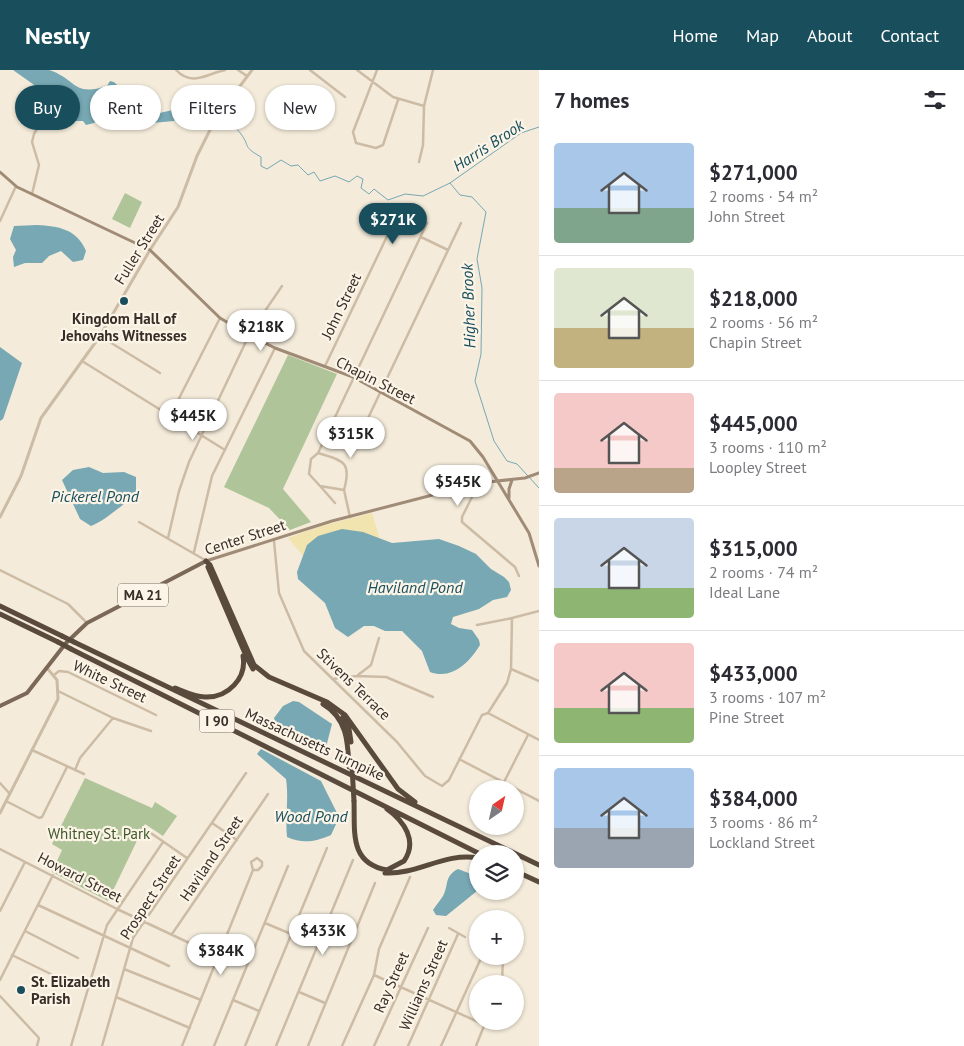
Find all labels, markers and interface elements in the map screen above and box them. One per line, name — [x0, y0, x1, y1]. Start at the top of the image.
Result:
text: Nestly — [25, 20, 90, 51]
text: Home — [672, 24, 718, 47]
text: Map — [746, 24, 779, 47]
text: About — [807, 24, 853, 47]
text: Contact — [881, 24, 939, 47]
chip: Buy — [15, 85, 80, 130]
chip: Rent — [90, 85, 161, 130]
chip: Filters — [171, 85, 255, 130]
chip: New — [265, 85, 335, 130]
icon: filters — [921, 86, 949, 114]
text: 7 homes — [554, 87, 629, 114]
water label: Harris Brook — [449, 114, 528, 175]
text: $271,000 — [709, 159, 798, 186]
icon: home — [594, 163, 654, 223]
text: 2 rooms · 54 m² — [709, 186, 818, 206]
pin: $271K — [358, 202, 428, 245]
text: John Street — [709, 206, 785, 226]
text: $271K — [370, 209, 416, 229]
street label: Fuller Street — [110, 210, 168, 288]
water label: Higher Brook — [456, 262, 479, 349]
street label: John Street — [316, 270, 365, 343]
text: $218,000 — [709, 285, 798, 312]
icon: home — [594, 288, 654, 348]
marker: Kingdom Hall of Jehovahs Witnesses — [118, 295, 130, 307]
place label: Kingdom Hall of Jehovahs Witnesses — [60, 309, 187, 345]
pin: $218K — [226, 310, 296, 352]
text: 2 rooms · 56 m² — [709, 312, 818, 332]
text: $218K — [238, 316, 284, 336]
text: Chapin Street — [709, 332, 802, 352]
street label: Chapin Street — [333, 352, 419, 408]
pin: $445K — [158, 398, 228, 441]
text: $445K — [170, 405, 216, 425]
text: $445,000 — [709, 410, 798, 437]
icon: home — [594, 413, 654, 473]
pin: $315K — [316, 416, 386, 459]
text: $315K — [328, 423, 374, 443]
text: 3 rooms · 110 m² — [709, 437, 827, 457]
text: Loopley Street — [709, 457, 807, 477]
pin: $545K — [423, 464, 493, 507]
text: $545K — [435, 471, 481, 491]
water label: Pickerel Pond — [51, 486, 140, 506]
street label: Center Street — [202, 515, 288, 559]
text: $315,000 — [709, 535, 798, 562]
icon: home — [594, 538, 654, 598]
text: 2 rooms · 74 m² — [709, 562, 818, 582]
water label: Haviland Pond — [367, 577, 463, 597]
text: Ideal Lane — [709, 582, 780, 602]
road number: MA 21 — [118, 584, 168, 606]
street label: Stivens Terrace — [313, 644, 395, 724]
street label: White Street — [70, 656, 150, 706]
text: $433,000 — [709, 660, 798, 687]
icon: home — [594, 663, 654, 723]
text: 3 rooms · 107 m² — [709, 687, 826, 707]
street label: Massachusetts Turnpike — [242, 703, 388, 785]
text: Pine Street — [709, 707, 784, 727]
road number: I 90 — [200, 710, 234, 732]
north arrow — [469, 780, 524, 835]
map controls — [469, 780, 524, 1030]
text: $384,000 — [709, 785, 798, 812]
icon: home — [594, 788, 654, 848]
water label: Wood Pond — [274, 806, 349, 826]
street label: Haviland Street — [175, 812, 247, 904]
text: 3 rooms · 86 m² — [709, 812, 818, 832]
park label: Whitney St. Park — [48, 824, 151, 843]
text: Lockland Street — [709, 832, 815, 852]
button: layers — [469, 845, 524, 900]
street label: Howard Street — [35, 848, 125, 906]
street label: Prospect Street — [116, 851, 184, 943]
button: + — [469, 910, 524, 965]
pin: $433K — [288, 914, 358, 956]
text: $433K — [300, 920, 346, 940]
pin: $384K — [186, 934, 256, 976]
street label: Williams Street — [394, 937, 452, 1033]
text: $384K — [198, 940, 244, 960]
street label: Ray Street — [369, 948, 413, 1016]
place label: St. Elizabeth Parish — [31, 972, 110, 1008]
button: − — [469, 975, 524, 1030]
marker: St. Elizabeth Parish — [15, 984, 27, 996]

